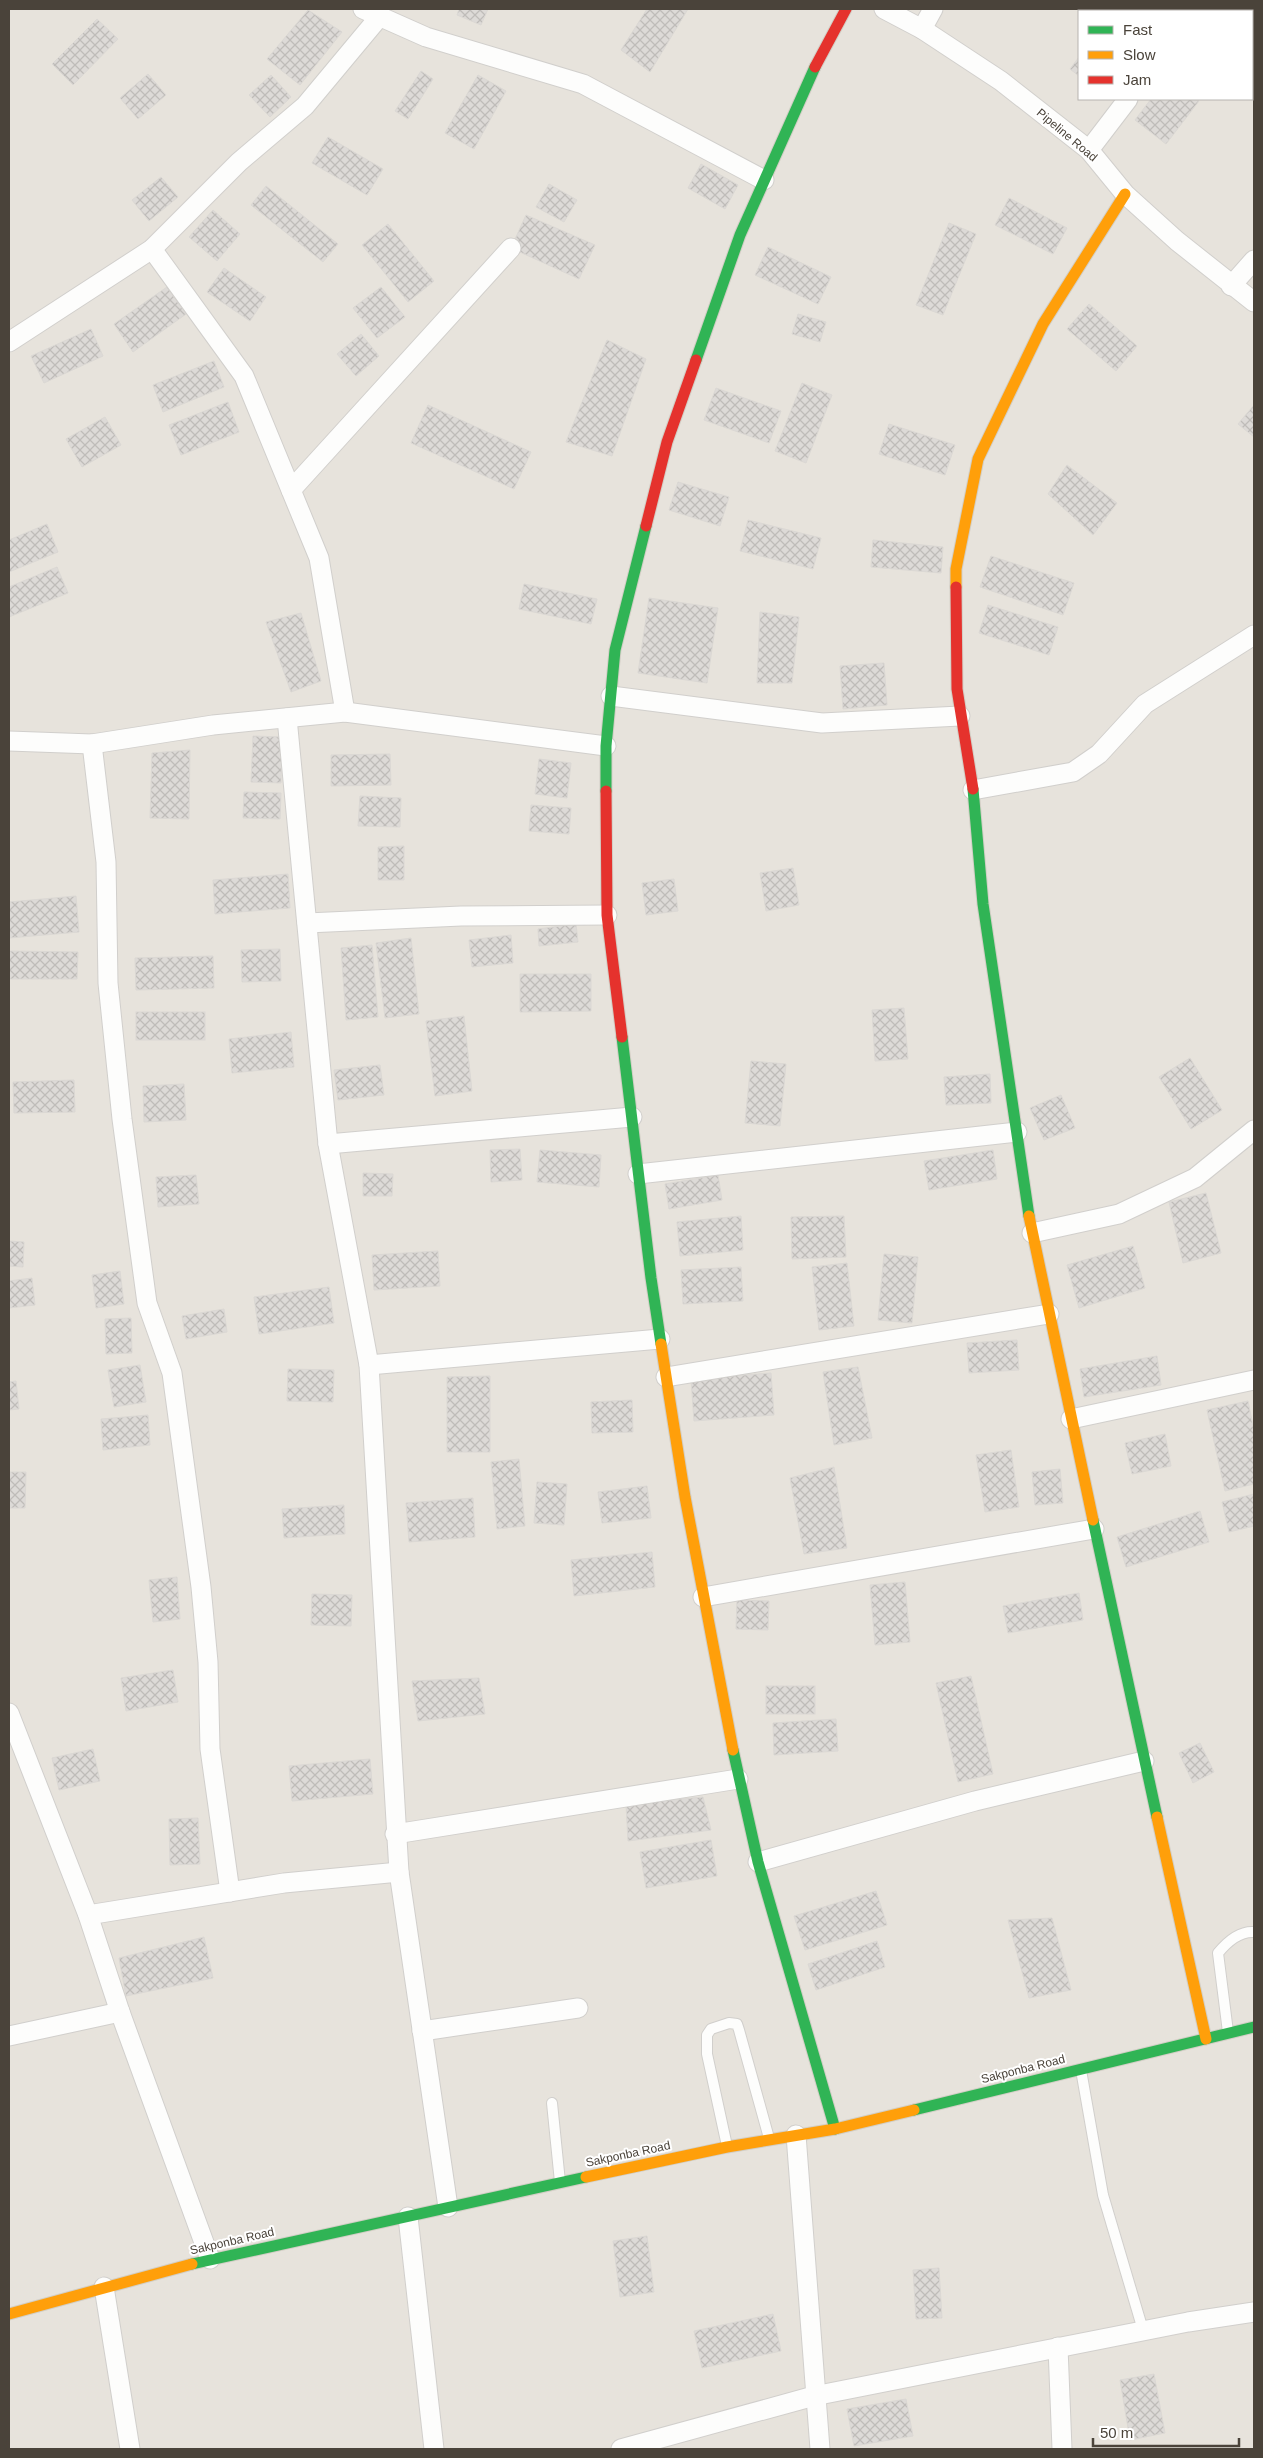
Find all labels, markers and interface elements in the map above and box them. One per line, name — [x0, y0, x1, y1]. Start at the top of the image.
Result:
legend — [1078, 10, 1253, 100]
text: Fast — [1123, 21, 1153, 38]
text: Slow — [1123, 46, 1156, 63]
text: Jam — [1123, 71, 1151, 88]
street label: Pipeline Road — [1034, 106, 1100, 164]
street label: Sakponba Road — [980, 2052, 1066, 2086]
street label: Sakponba Road — [584, 2138, 672, 2170]
street label: Sakponba Road — [188, 2224, 276, 2258]
scale bar — [1093, 2416, 1239, 2448]
text: 50 m — [1100, 2424, 1133, 2441]

